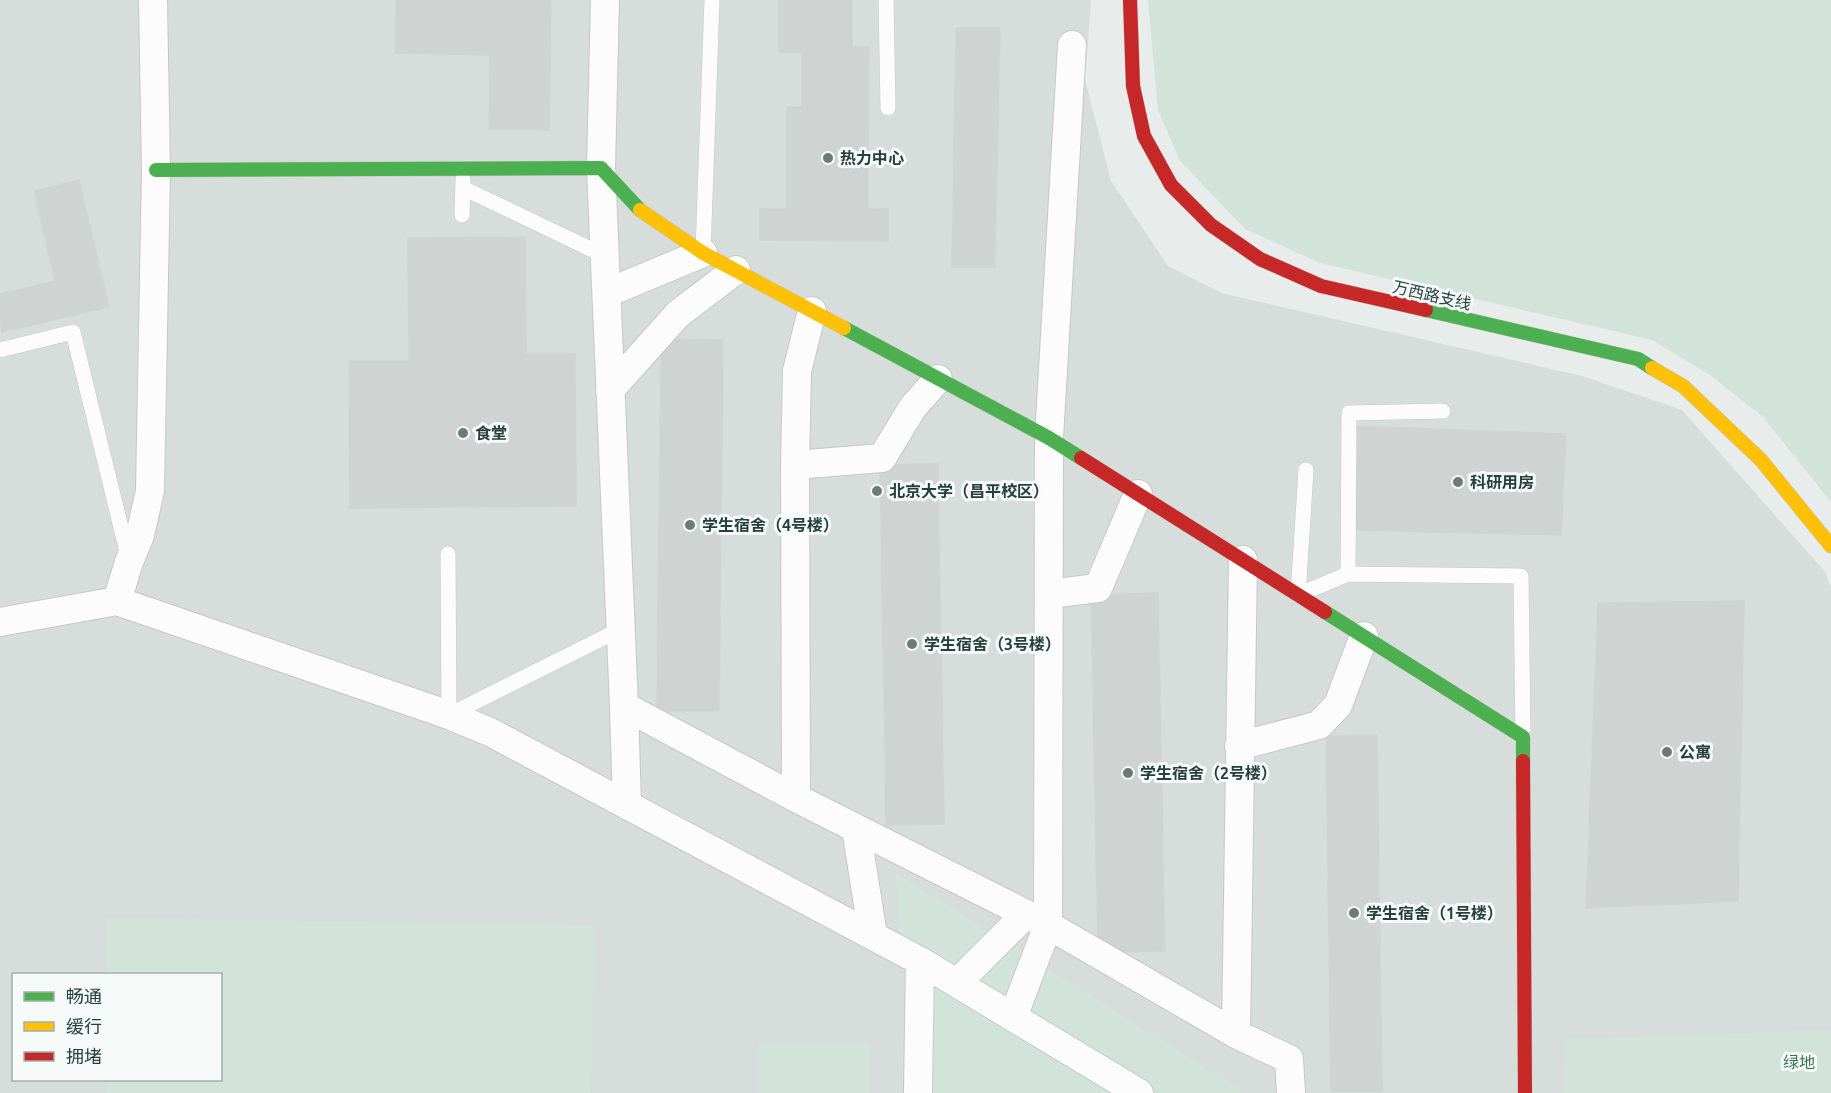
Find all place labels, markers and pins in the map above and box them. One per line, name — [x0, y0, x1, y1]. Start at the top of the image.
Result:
place label: 热力中心 — [840, 149, 904, 167]
marker: 热力中心 — [821, 151, 835, 165]
place label: 食堂 — [475, 424, 507, 442]
marker: 食堂 — [456, 426, 470, 440]
place label: 科研用房 — [1470, 473, 1534, 491]
marker: 科研用房 — [1451, 475, 1465, 489]
place label: 北京大学（昌平校区） — [889, 482, 1049, 500]
marker: 北京大学（昌平校区） — [870, 484, 884, 498]
place label: 学生宿舍（4号楼） — [702, 516, 839, 534]
marker: 学生宿舍（4号楼） — [683, 518, 697, 532]
place label: 学生宿舍（3号楼） — [924, 635, 1061, 653]
marker: 学生宿舍（3号楼） — [905, 637, 919, 651]
place label: 公寓 — [1679, 743, 1711, 761]
marker: 公寓 — [1660, 745, 1674, 759]
place label: 学生宿舍（2号楼） — [1140, 764, 1277, 782]
marker: 学生宿舍（2号楼） — [1121, 766, 1135, 780]
place label: 学生宿舍（1号楼） — [1366, 904, 1503, 922]
marker: 学生宿舍（1号楼） — [1347, 906, 1361, 920]

